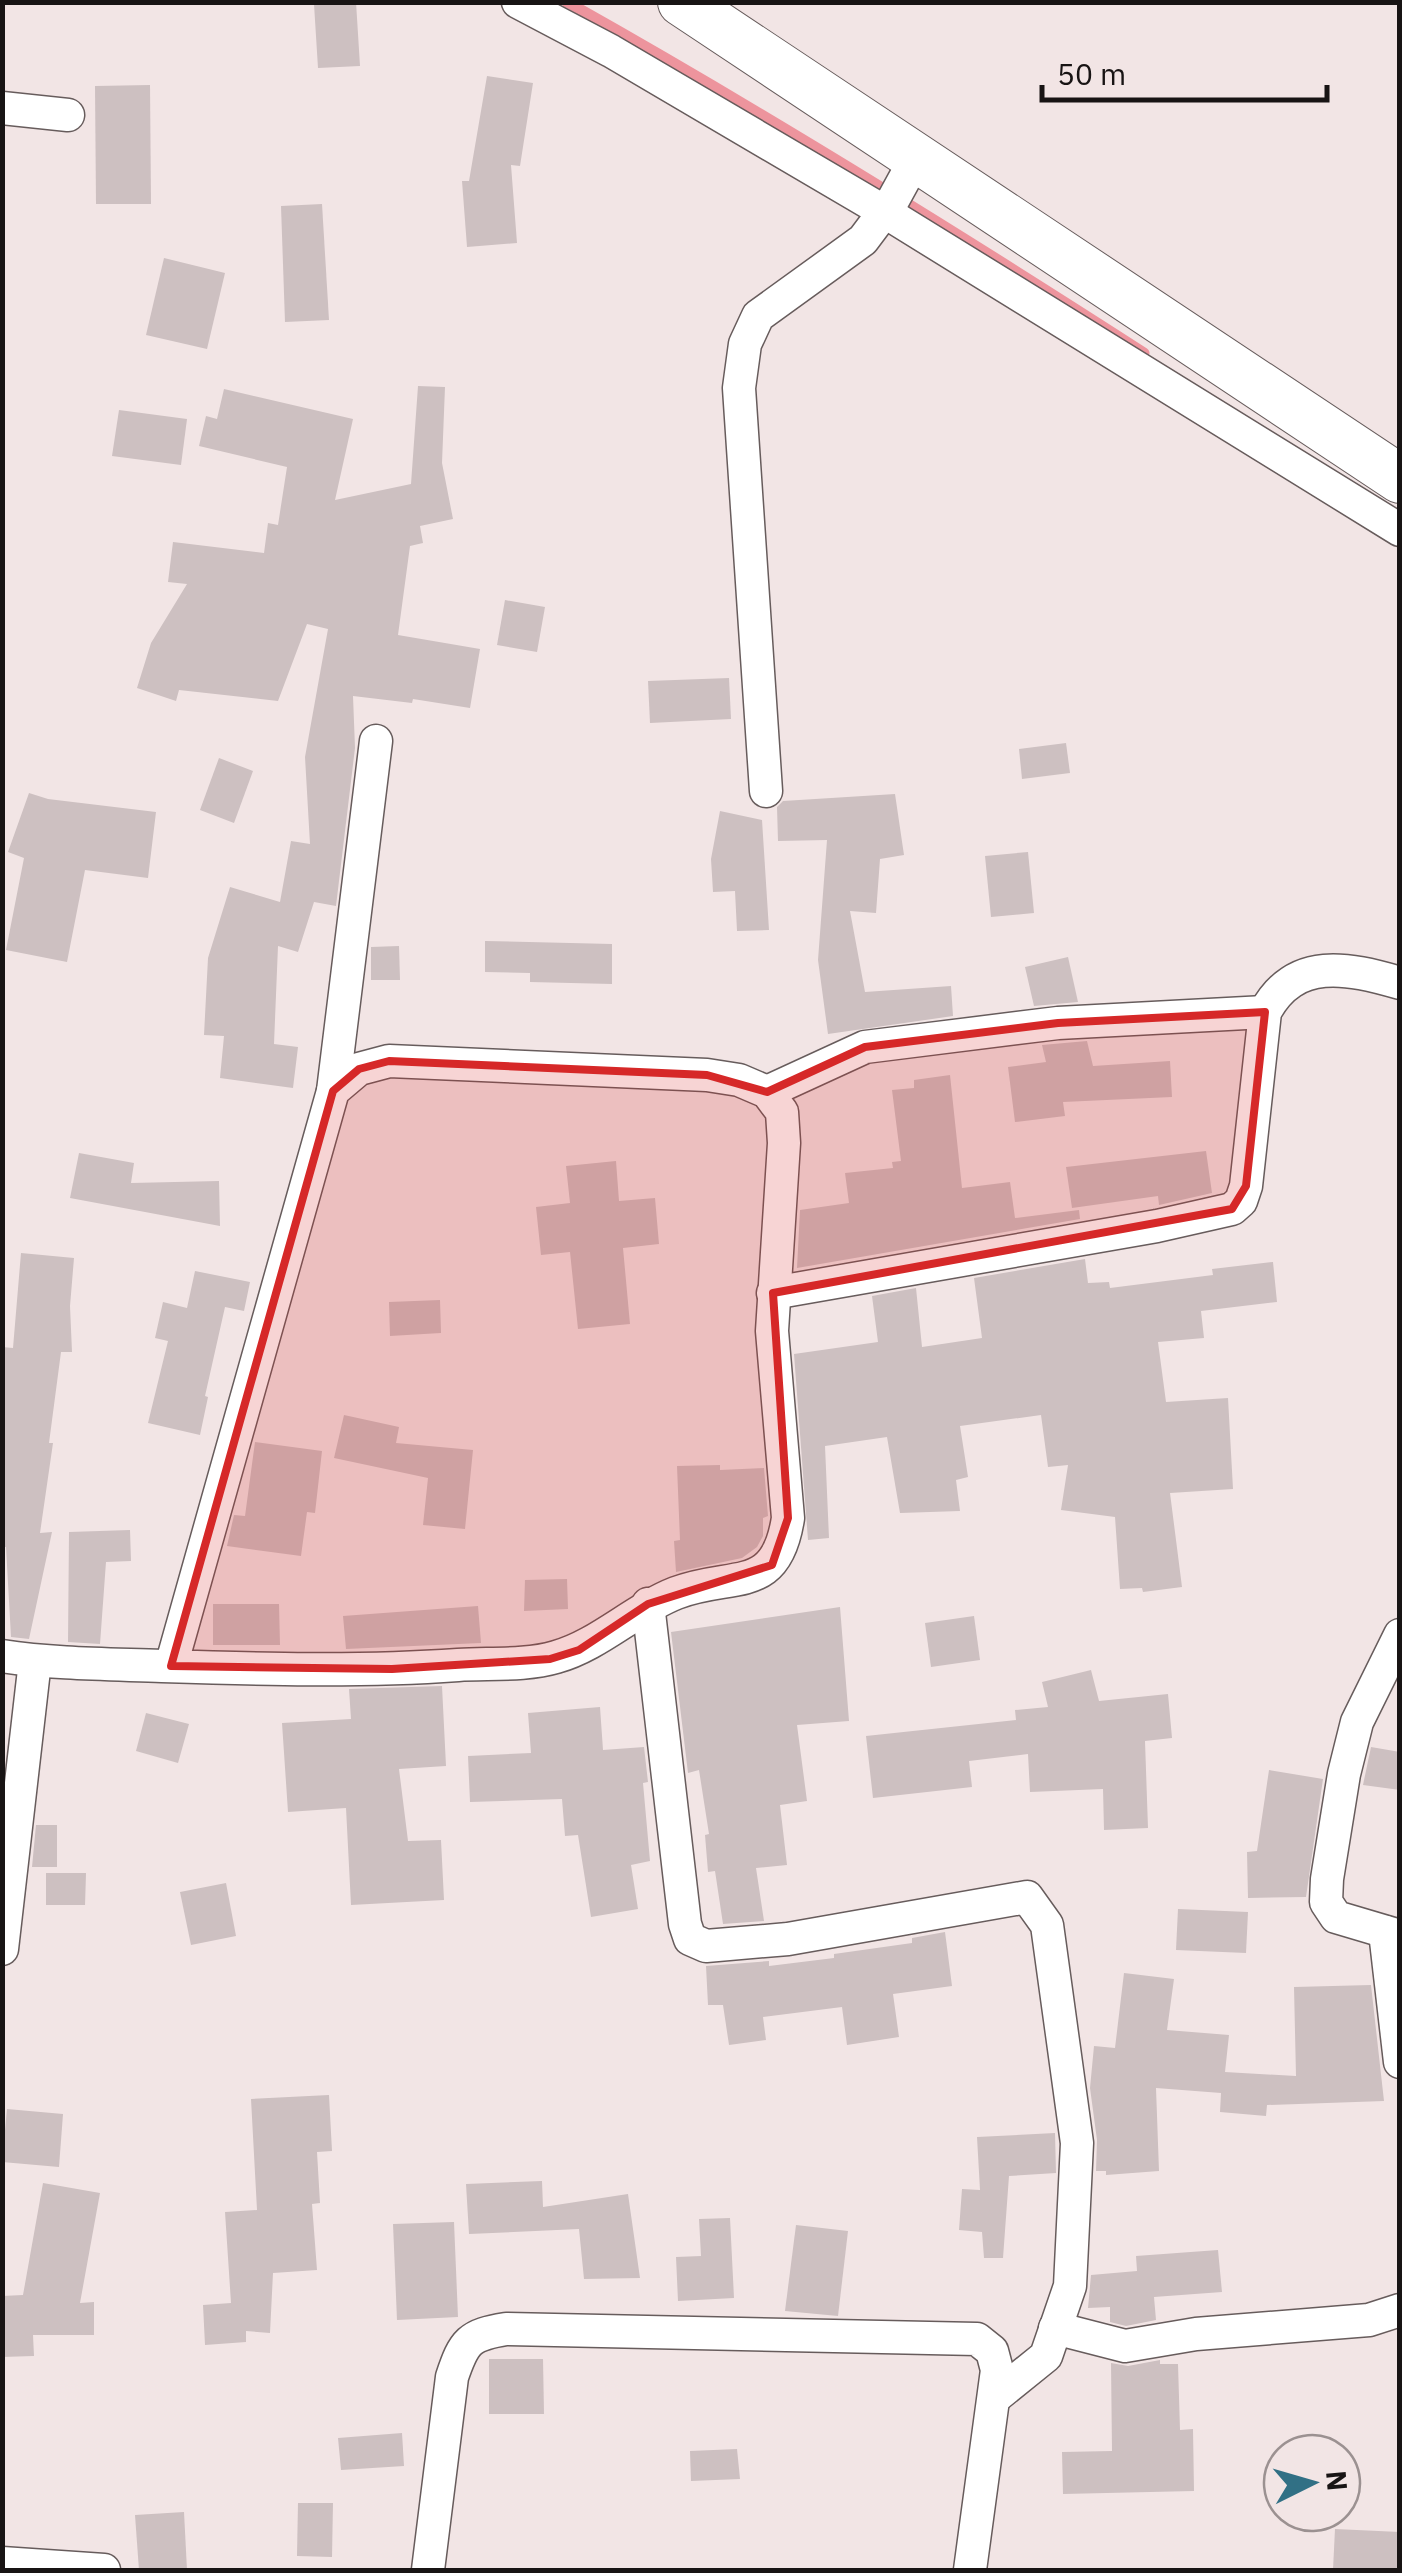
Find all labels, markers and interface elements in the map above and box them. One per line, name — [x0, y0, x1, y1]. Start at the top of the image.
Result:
scale bar — [1042, 40, 1327, 102]
text: 50 m — [1057, 54, 1126, 93]
north arrow — [1262, 2433, 1362, 2533]
text: N — [1318, 2469, 1357, 2492]

